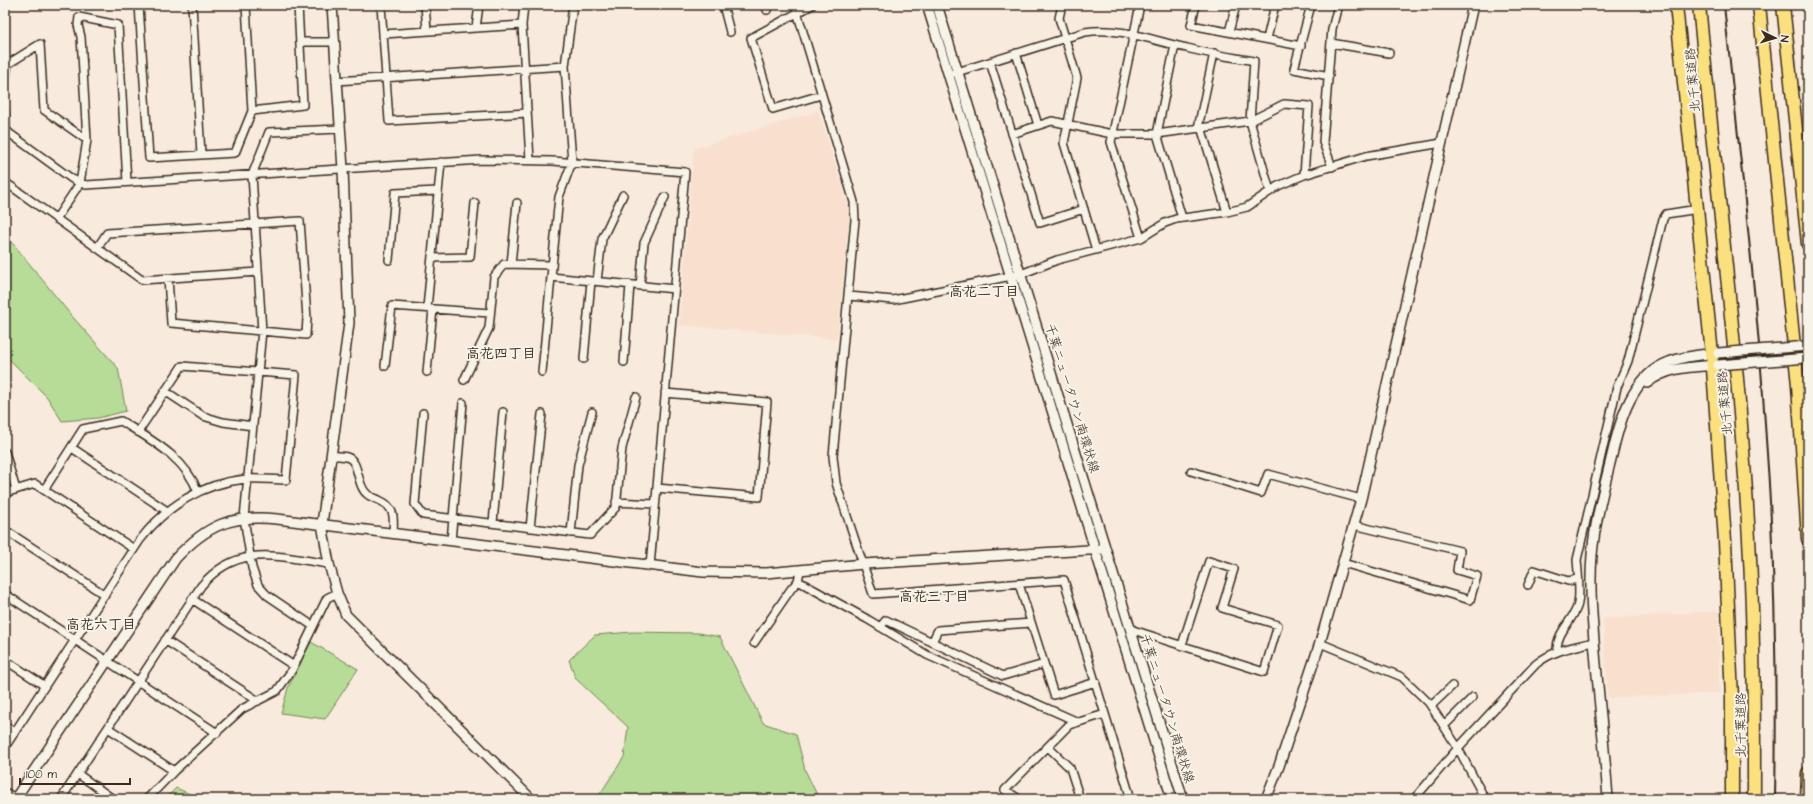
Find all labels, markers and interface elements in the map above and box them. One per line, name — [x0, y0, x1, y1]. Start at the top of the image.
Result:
north arrow — [1755, 18, 1795, 58]
text: N — [1777, 35, 1792, 43]
street label: 北千葉道路 — [1681, 47, 1705, 113]
district label: 高花二丁目 — [949, 282, 1019, 302]
street label: 千葉ニュータウン南環状線 — [1041, 321, 1104, 476]
district label: 高花四丁目 — [466, 344, 536, 364]
street label: 北千葉道路 — [1713, 370, 1737, 436]
district label: 高花三丁目 — [899, 587, 969, 607]
district label: 高花六丁目 — [66, 615, 136, 635]
street label: 千葉ニュータウン南環状線 — [1136, 631, 1199, 786]
street label: 北千葉道路 — [1732, 692, 1750, 758]
scale bar — [20, 760, 130, 786]
text: 100 m — [26, 766, 57, 783]

